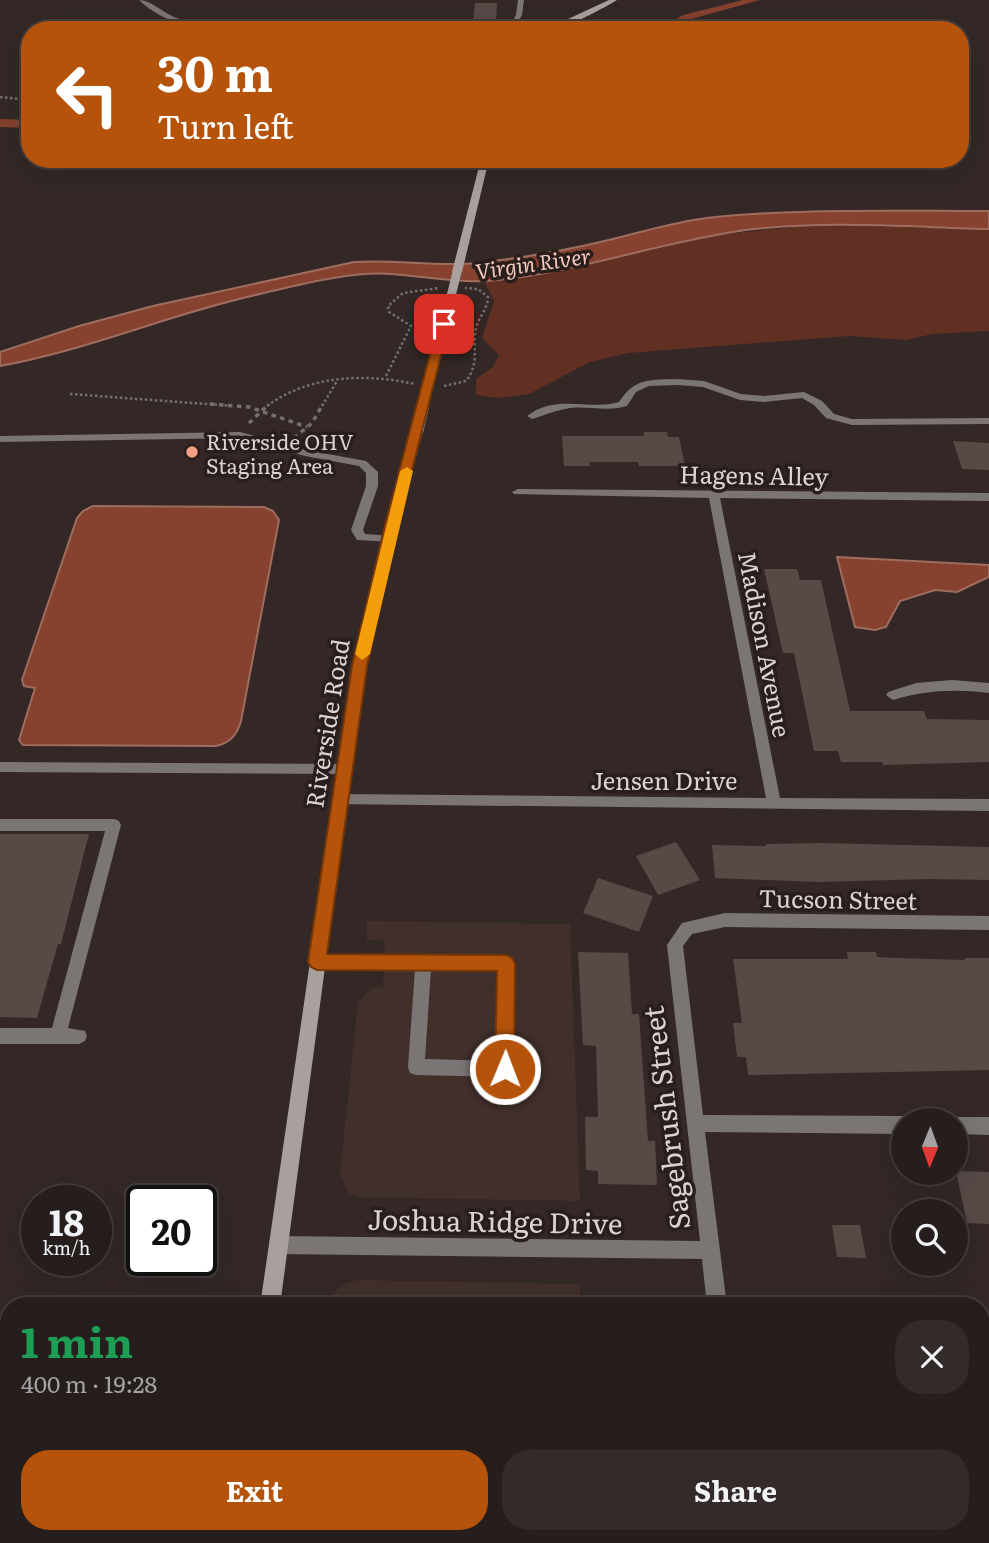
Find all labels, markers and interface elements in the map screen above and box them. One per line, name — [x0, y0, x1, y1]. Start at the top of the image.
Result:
text: 30 m — [157, 34, 273, 107]
icon: left — [42, 49, 133, 140]
text: Turn left — [157, 101, 294, 149]
water label: Virgin River — [473, 239, 593, 285]
pin — [414, 294, 474, 354]
icon: arrive — [425, 305, 463, 343]
place label: Riverside OHV Staging Area — [206, 425, 354, 480]
marker: Riverside OHV Staging Area — [184, 444, 200, 460]
street label: Hagens Alley — [679, 455, 829, 493]
street label: Madison Avenue — [731, 548, 801, 740]
street label: Riverside Road — [295, 636, 357, 810]
street label: Jensen Drive — [590, 762, 738, 797]
street label: Tucson Street — [758, 879, 918, 917]
street label: Sagebrush Street — [630, 1003, 700, 1232]
position arrow — [468, 1032, 542, 1106]
north arrow — [891, 1108, 968, 1185]
map controls — [891, 1108, 968, 1276]
speed limit sign: 20 — [126, 1185, 217, 1276]
text: 18 — [49, 1195, 84, 1247]
street label: Joshua Ridge Drive — [367, 1197, 623, 1243]
button: search — [891, 1199, 968, 1276]
text: km/h — [43, 1234, 90, 1261]
text: 1 min — [21, 1309, 133, 1371]
button: close — [895, 1320, 969, 1394]
text: 400 m · 19:28 — [21, 1366, 157, 1400]
button: Exit — [21, 1450, 488, 1530]
button: Share — [502, 1450, 969, 1530]

